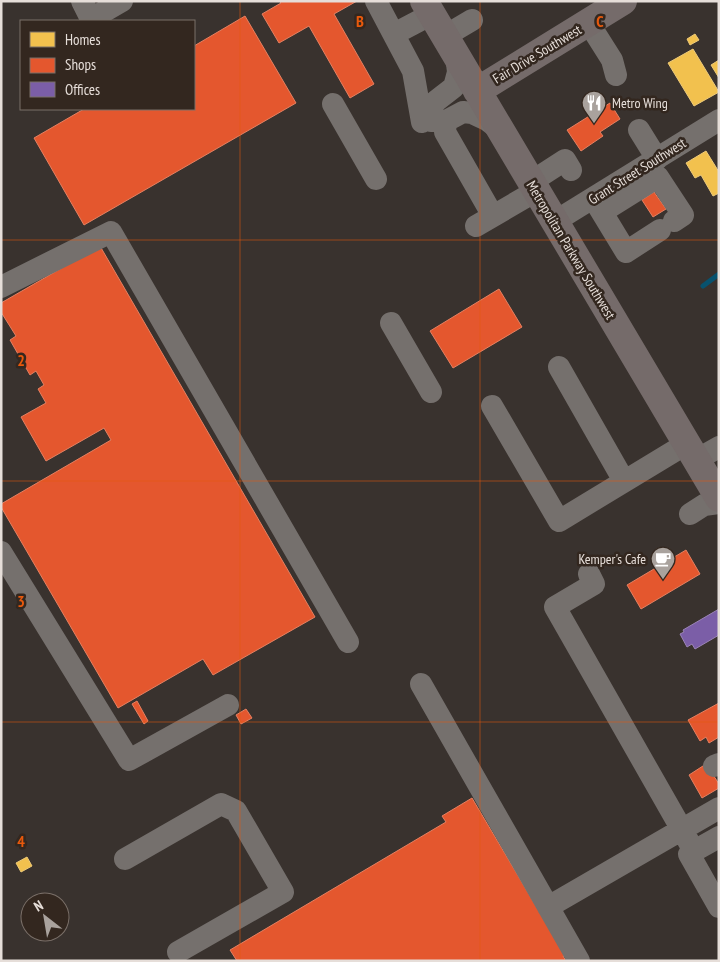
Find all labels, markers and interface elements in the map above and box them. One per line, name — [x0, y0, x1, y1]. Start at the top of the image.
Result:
text: B — [356, 11, 364, 31]
text: C — [596, 11, 604, 31]
legend — [20, 20, 195, 110]
street label: Fair Drive Southwest — [489, 20, 585, 88]
text: Homes — [65, 30, 101, 49]
text: Shops — [65, 55, 96, 74]
text: Offices — [65, 80, 100, 99]
restaurant icon: Metro Wing — [581, 90, 607, 124]
place label: Metro Wing — [612, 94, 668, 112]
street label: Grant Street Southwest — [585, 134, 689, 208]
street label: Metropolitan Parkway Southwest — [522, 177, 620, 323]
text: 2 — [17, 350, 25, 370]
cafe icon: Kemper's Cafe — [650, 546, 676, 580]
place label: Kemper's Cafe — [578, 550, 646, 568]
text: 3 — [17, 591, 25, 611]
text: 4 — [17, 831, 25, 851]
north arrow — [20, 892, 70, 942]
text: N — [30, 896, 46, 916]

